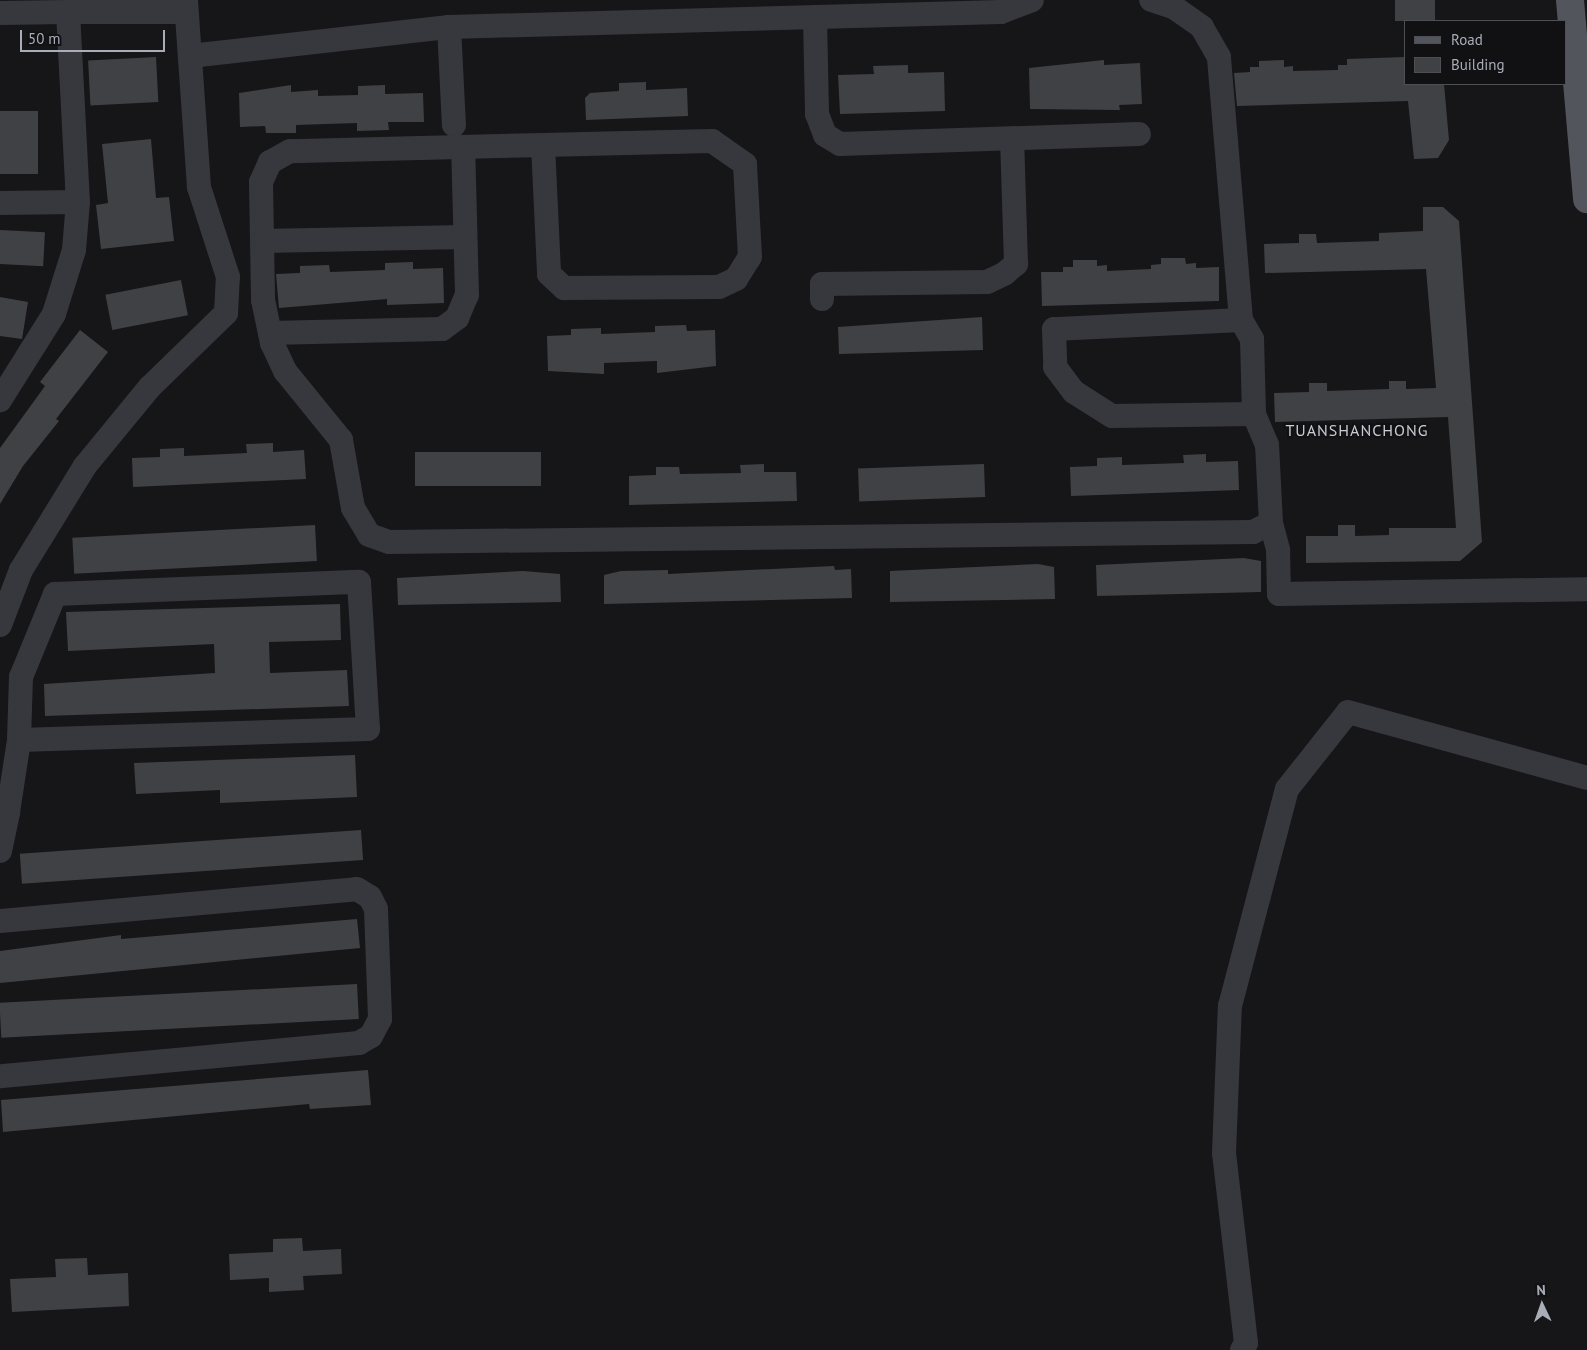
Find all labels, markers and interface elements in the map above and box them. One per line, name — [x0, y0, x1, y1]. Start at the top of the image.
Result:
scale bar — [22, 20, 168, 52]
legend — [1404, 20, 1567, 85]
text: 50 m — [28, 29, 61, 48]
text: Road — [1451, 30, 1483, 49]
text: Building — [1451, 55, 1505, 74]
district label: TUANSHANCHONG — [1284, 420, 1430, 440]
north arrow — [1517, 1280, 1567, 1330]
text: N — [1536, 1281, 1546, 1299]

